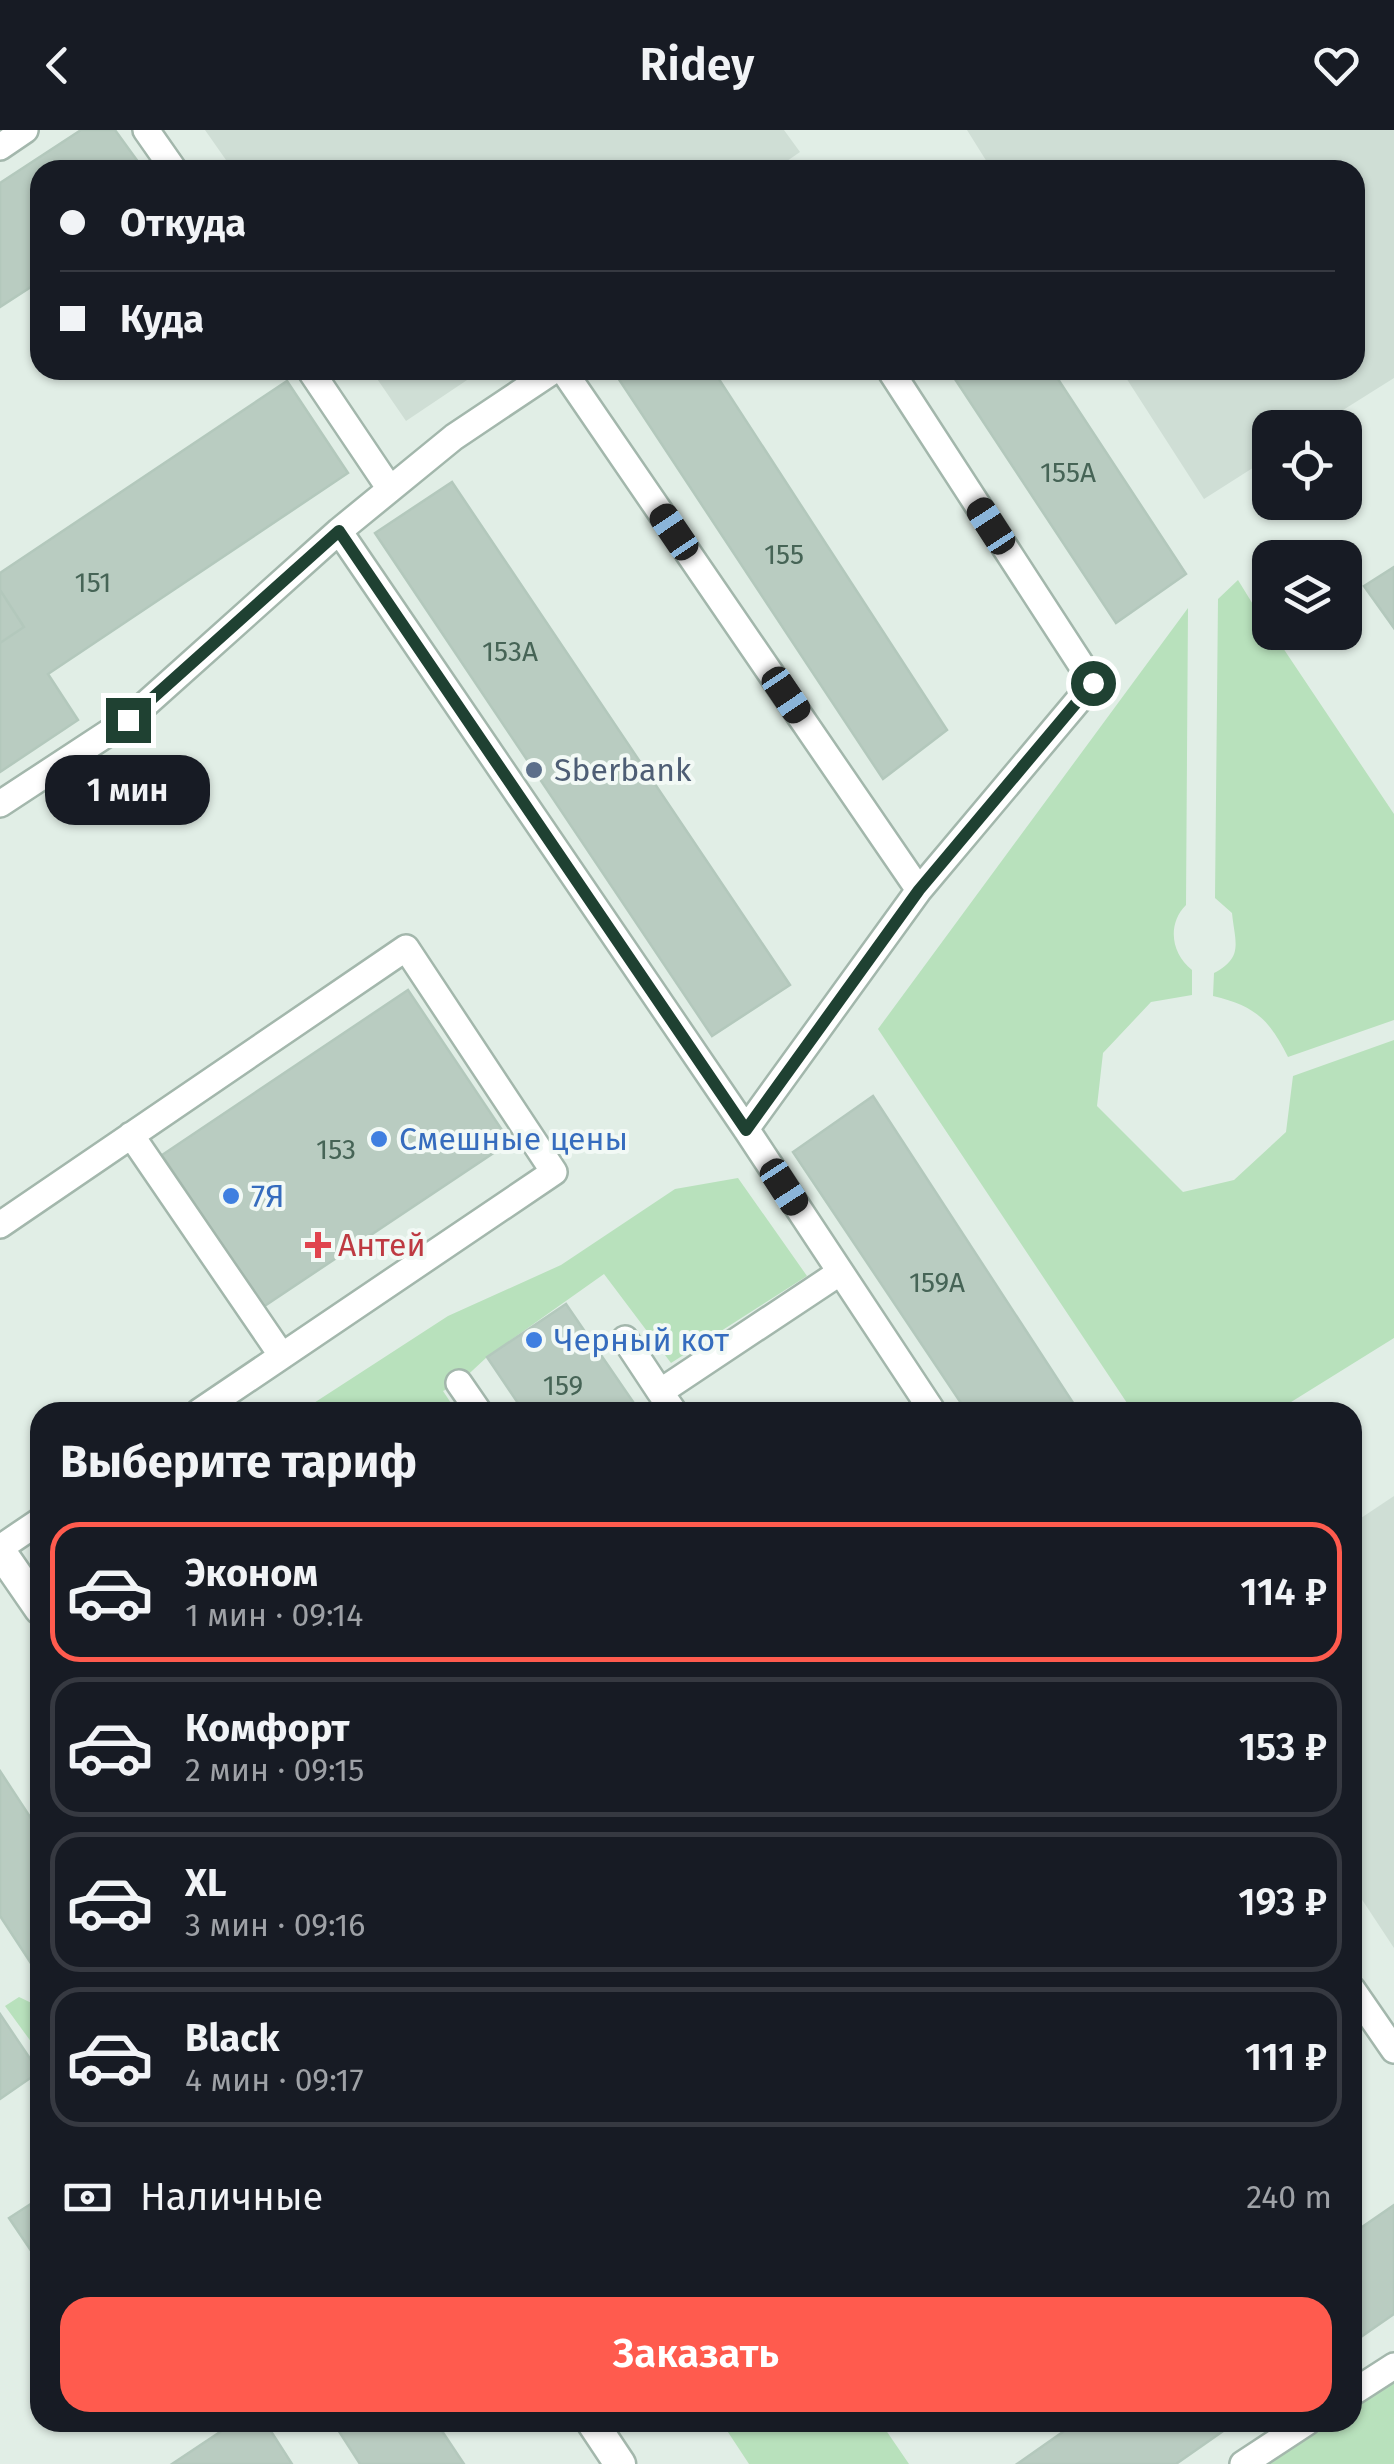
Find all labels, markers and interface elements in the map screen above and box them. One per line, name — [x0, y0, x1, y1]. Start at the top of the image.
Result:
icon: back — [30, 38, 85, 93]
text: Ridey — [640, 38, 754, 92]
icon: heart — [1309, 38, 1364, 93]
text: Откуда — [120, 200, 246, 246]
text: Куда — [120, 296, 204, 342]
map controls — [1252, 410, 1362, 650]
button: locate — [1252, 410, 1362, 520]
house number: 155А — [1040, 456, 1096, 489]
car — [962, 493, 1020, 559]
car — [645, 499, 703, 565]
house number: 155 — [764, 538, 804, 571]
button: layers — [1252, 540, 1362, 650]
house number: 151 — [75, 566, 111, 599]
house number: 153А — [482, 635, 538, 668]
route start — [1071, 661, 1116, 706]
car — [757, 662, 815, 728]
route end — [106, 698, 151, 743]
place label: Sberbank — [554, 751, 692, 789]
callout: 1 мин — [46, 755, 210, 825]
marker: Sberbank — [523, 759, 545, 781]
text: 1 мин — [87, 771, 168, 809]
place label: Смешные цены — [399, 1120, 628, 1158]
marker: Смешные цены — [368, 1128, 390, 1150]
house number: 153 — [316, 1133, 356, 1166]
car — [755, 1154, 813, 1220]
place label: 7Я — [251, 1177, 285, 1215]
marker: 7Я — [220, 1185, 242, 1207]
place label: Антей — [338, 1226, 426, 1264]
marker: Антей — [307, 1234, 329, 1256]
house number: 159А — [909, 1266, 965, 1299]
place label: Черный кот — [554, 1321, 729, 1359]
marker: Черный кот — [523, 1329, 545, 1351]
house number: 159 — [543, 1369, 583, 1402]
text: Выберите тариф — [60, 1435, 417, 1489]
icon: car — [65, 1547, 155, 1637]
text: Эконом — [185, 1550, 318, 1596]
text: 114 ₽ — [1240, 1569, 1327, 1615]
text: 1 мин · 09:14 — [185, 1596, 363, 1634]
icon: car — [65, 1702, 155, 1792]
text: Комфорт — [185, 1705, 349, 1751]
text: 153 ₽ — [1239, 1724, 1327, 1770]
text: 2 мин · 09:15 — [185, 1751, 364, 1789]
icon: car — [65, 1857, 155, 1947]
text: XL — [185, 1860, 227, 1906]
text: 193 ₽ — [1238, 1879, 1327, 1925]
text: 3 мин · 09:16 — [185, 1906, 365, 1944]
icon: car — [65, 2012, 155, 2102]
text: Black — [185, 2015, 280, 2061]
text: 111 ₽ — [1245, 2034, 1327, 2080]
text: 4 мин · 09:17 — [185, 2061, 364, 2099]
icon: cash — [60, 2170, 115, 2225]
text: Наличные — [140, 2174, 323, 2220]
text: 240 m — [1246, 2178, 1332, 2216]
button: Заказать — [60, 2297, 1332, 2412]

